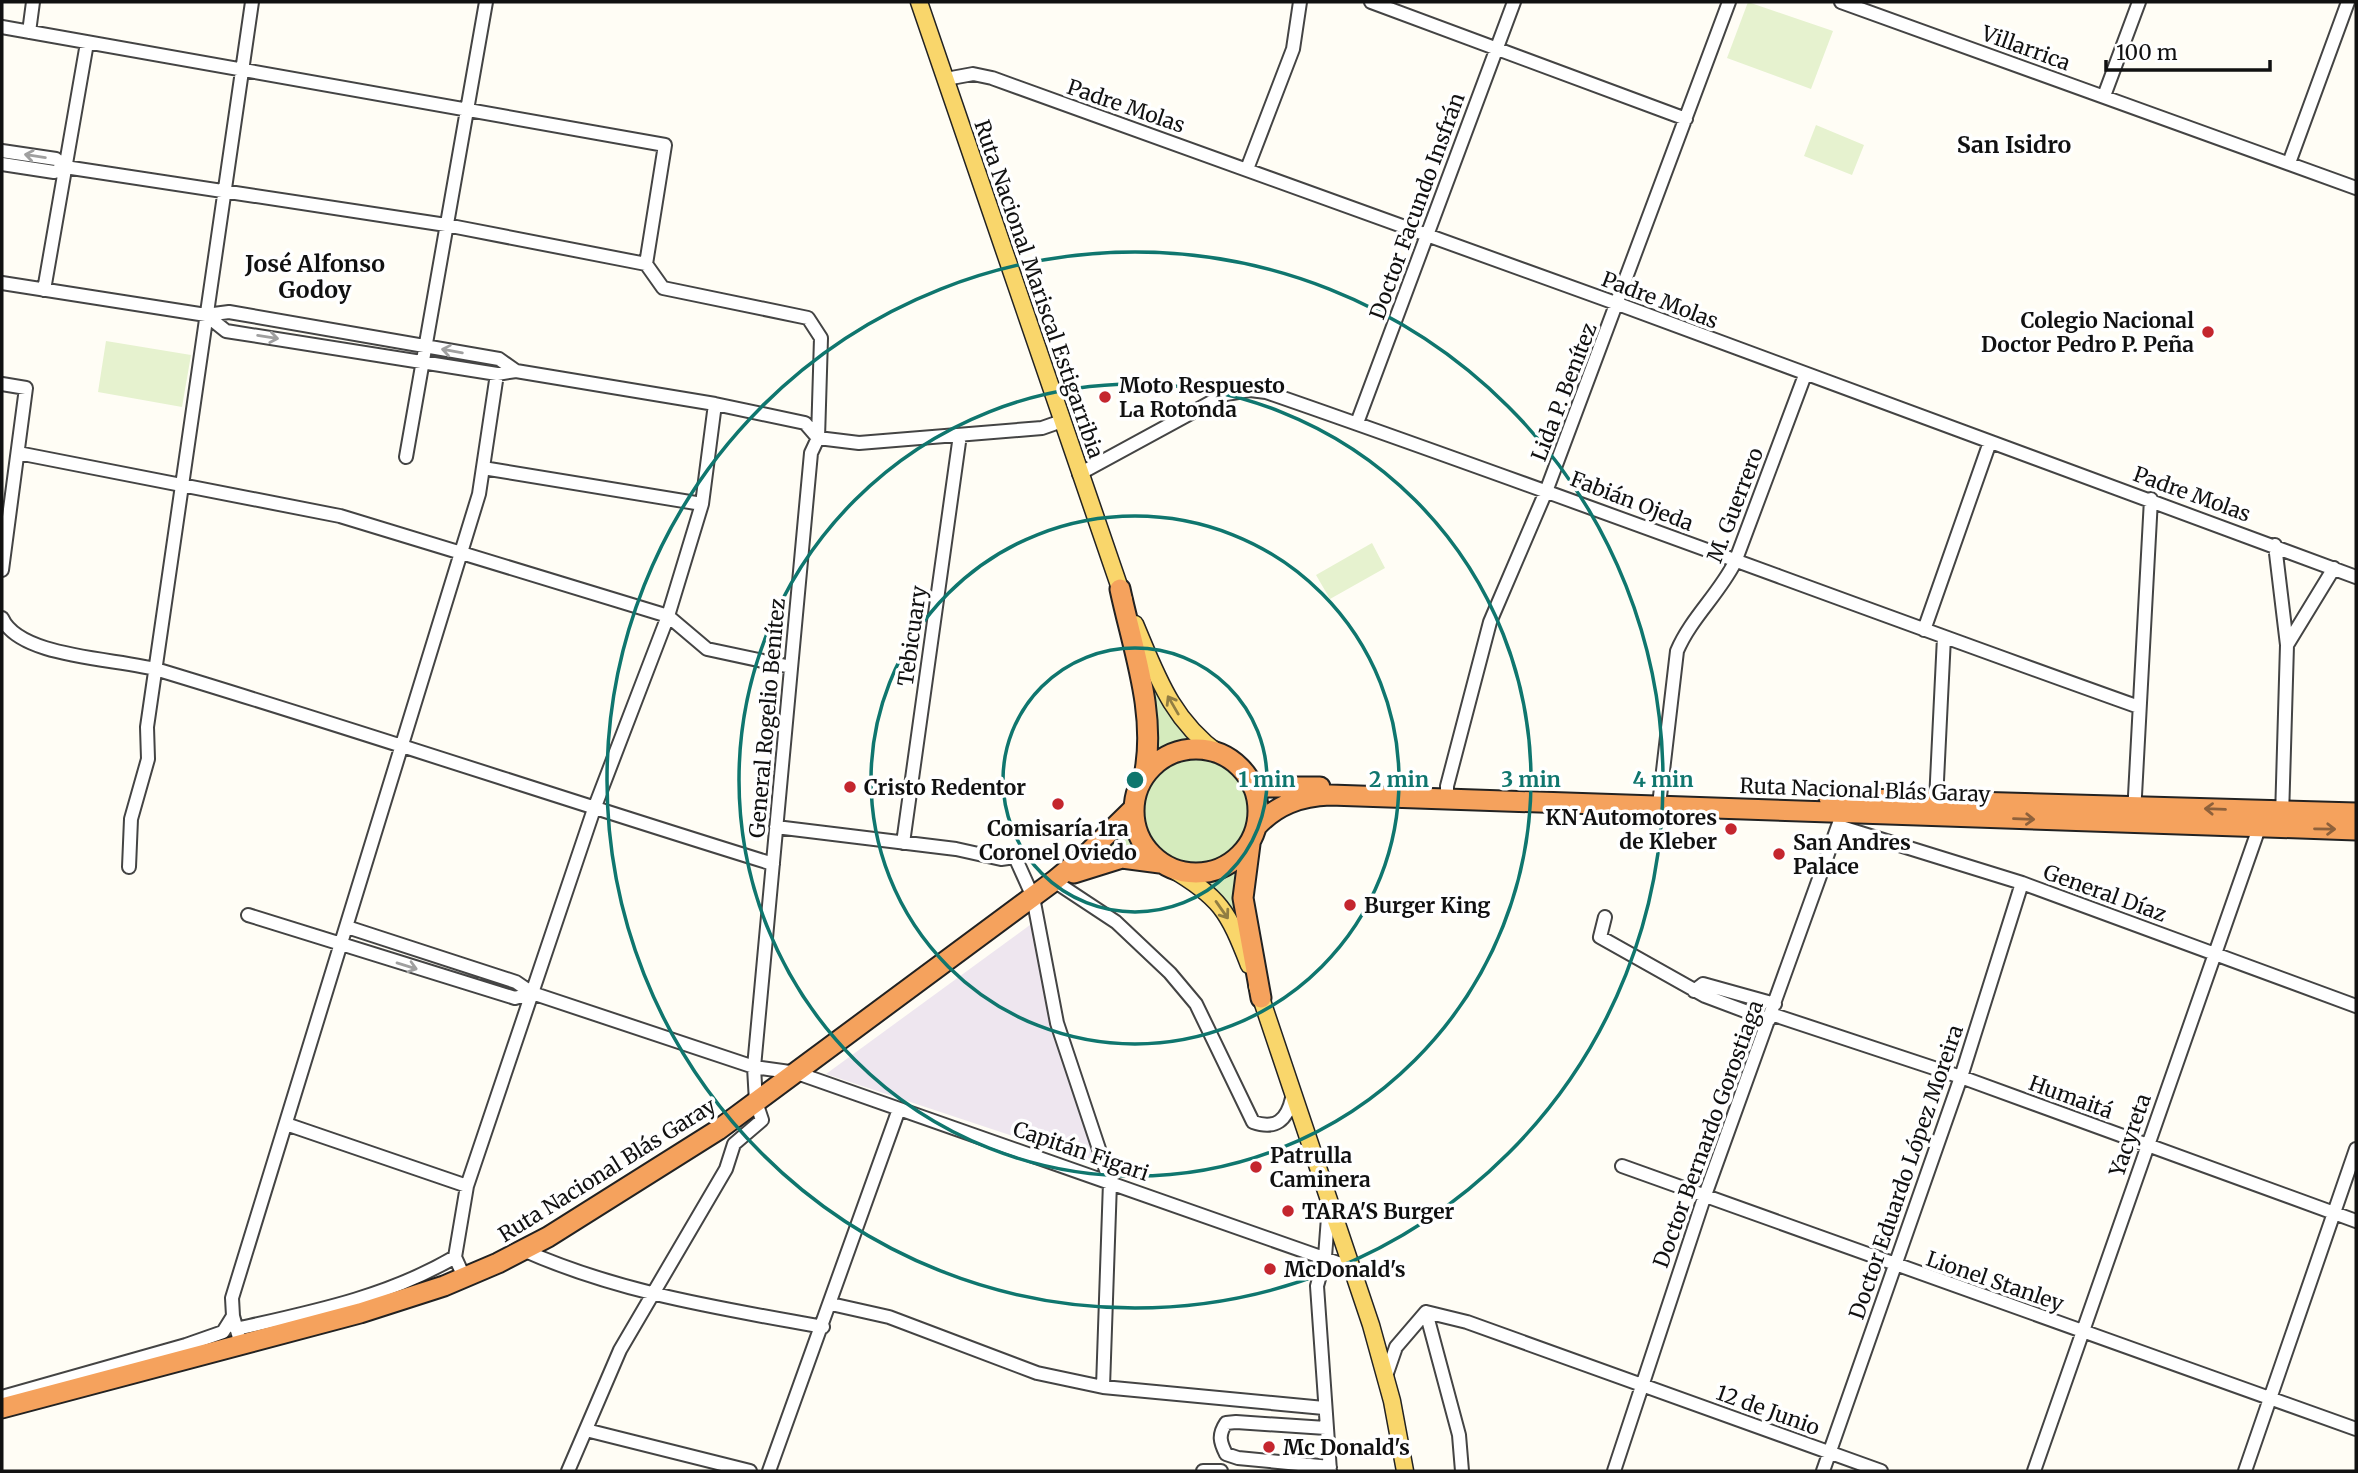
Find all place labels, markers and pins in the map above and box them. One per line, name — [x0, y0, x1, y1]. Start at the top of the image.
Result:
place label: Colegio Nacional Doctor Pedro P. Peña — [1981, 307, 2194, 358]
marker: Colegio Nacional Doctor Pedro P. Peña — [2200, 324, 2216, 340]
place label: Moto Respuesto La Rotonda — [1119, 372, 1285, 423]
marker: Moto Respuesto La Rotonda — [1097, 389, 1113, 405]
centre of rings — [1123, 768, 1147, 792]
place label: Cristo Redentor — [864, 774, 1026, 801]
marker: Cristo Redentor — [842, 779, 858, 795]
marker: Comisaría 1ra Coronel Oviedo — [1050, 796, 1066, 812]
place label: KN Automotores de Kleber — [1545, 804, 1717, 855]
place label: Comisaría 1ra Coronel Oviedo — [979, 815, 1137, 866]
marker: KN Automotores de Kleber — [1723, 821, 1739, 837]
place label: San Andres Palace — [1793, 829, 1911, 880]
marker: San Andres Palace — [1771, 846, 1787, 862]
place label: Burger King — [1364, 892, 1490, 919]
marker: Burger King — [1342, 897, 1358, 913]
place label: Patrulla Caminera — [1270, 1142, 1371, 1193]
marker: Patrulla Caminera — [1248, 1159, 1264, 1175]
place label: TARA'S Burger — [1302, 1198, 1455, 1225]
marker: TARA'S Burger — [1280, 1203, 1296, 1219]
place label: McDonald's — [1284, 1256, 1406, 1283]
marker: McDonald's — [1262, 1261, 1278, 1277]
place label: Mc Donald's — [1283, 1434, 1410, 1461]
marker: Mc Donald's — [1261, 1439, 1277, 1455]

